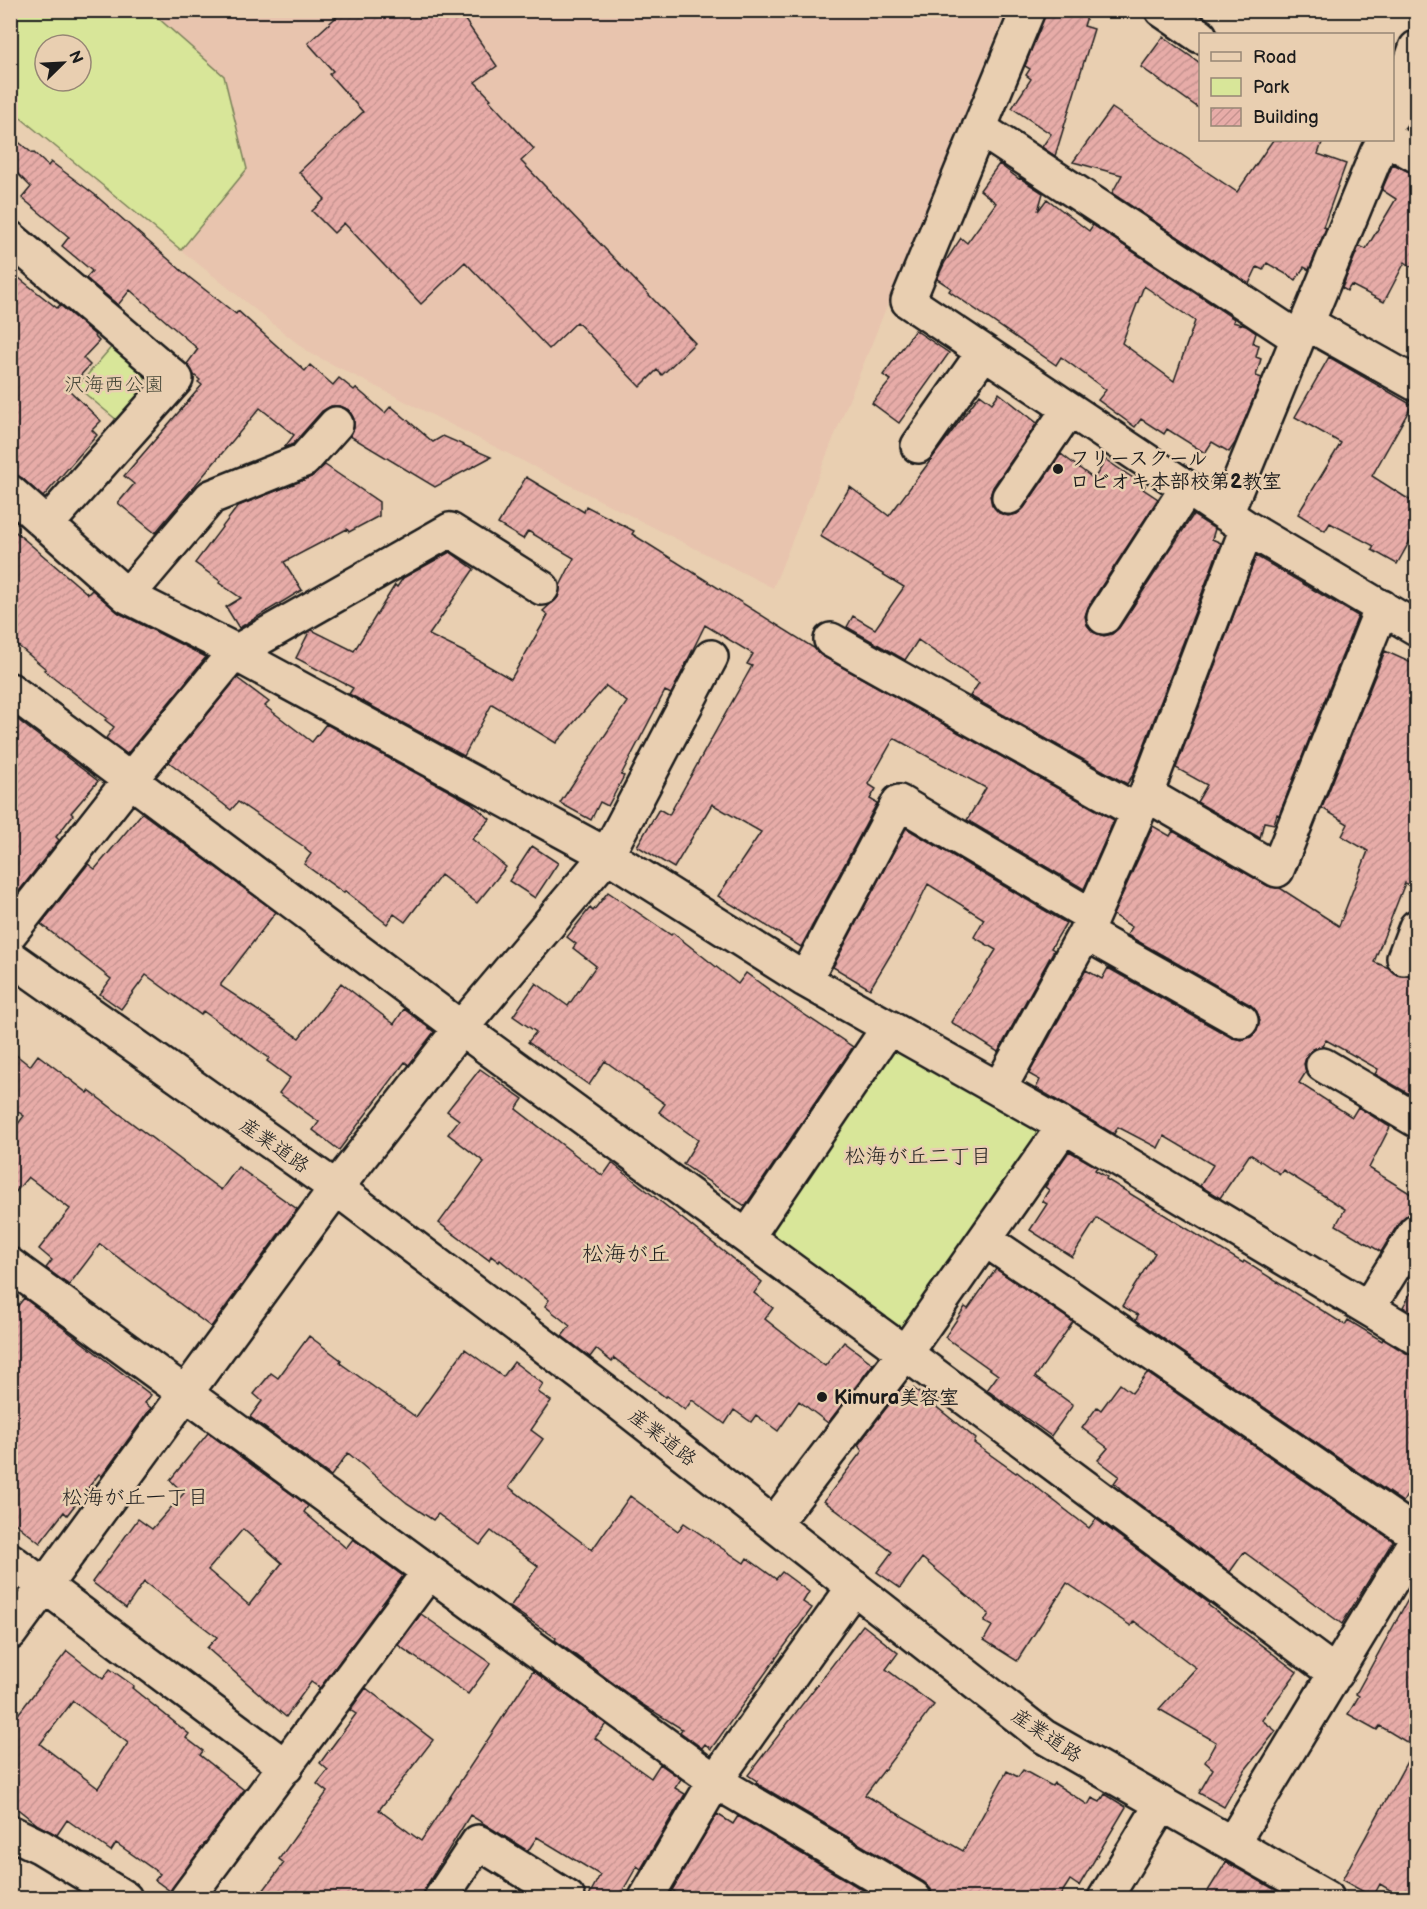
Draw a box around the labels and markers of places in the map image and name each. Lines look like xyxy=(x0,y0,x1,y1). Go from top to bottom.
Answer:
place label: フリースクール ロビオキ本部校第2教室 xyxy=(1070,447,1282,494)
marker: フリースクール ロビオキ本部校第2教室 xyxy=(1051,462,1065,476)
place label: Kimura美容室 xyxy=(834,1386,959,1410)
marker: Kimura美容室 xyxy=(815,1390,829,1404)

